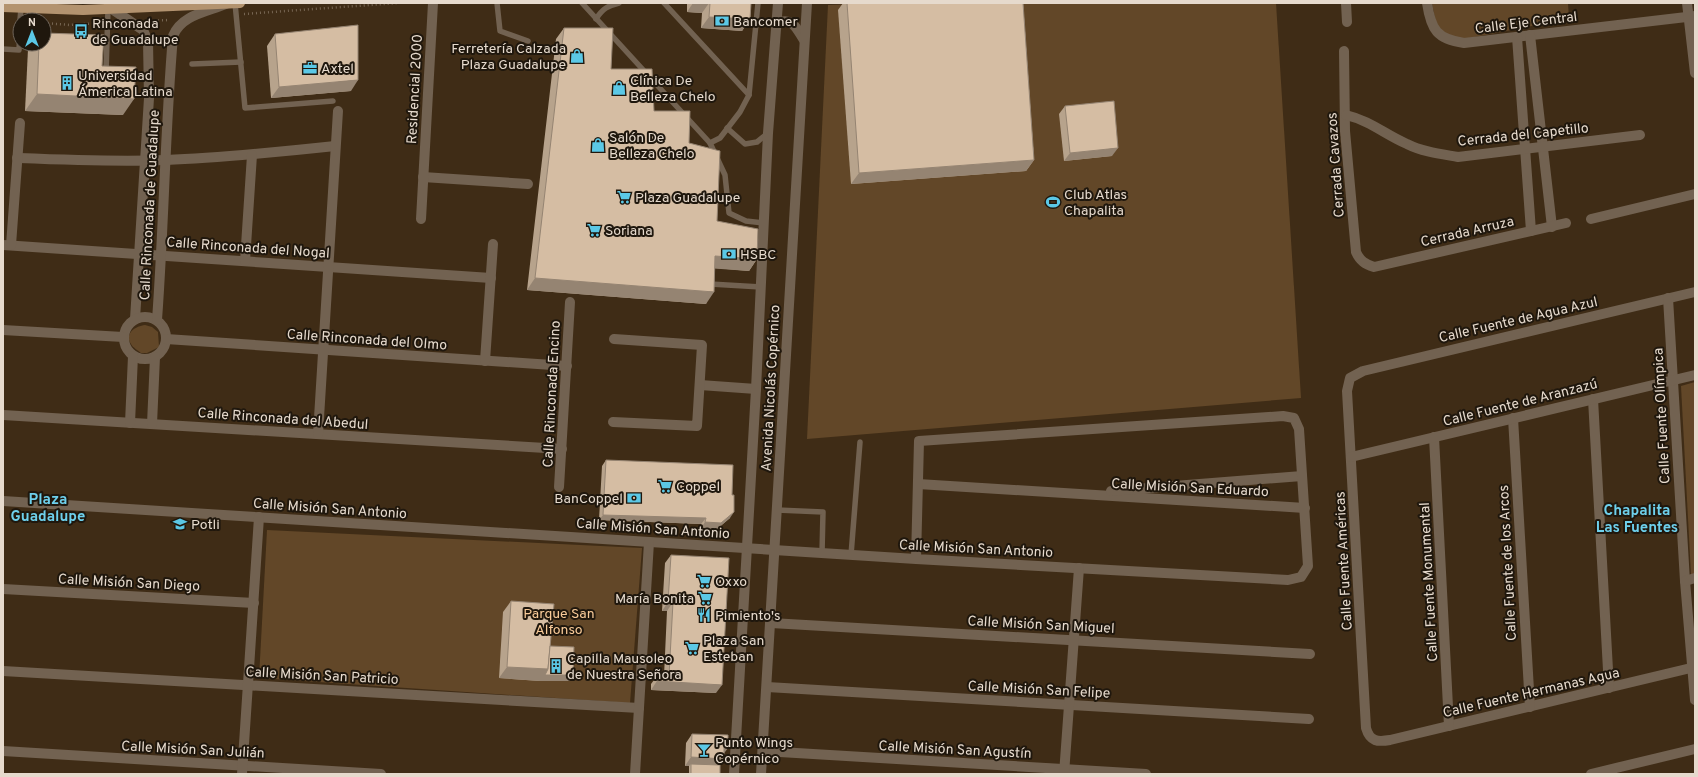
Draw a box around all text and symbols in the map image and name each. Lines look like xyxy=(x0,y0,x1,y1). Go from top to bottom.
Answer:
street label: Calle Eje Central xyxy=(1474,9,1578,38)
north arrow xyxy=(12,12,52,52)
bank icon: Bancomer xyxy=(714,13,730,29)
place label: Bancomer xyxy=(733,14,799,31)
text: N xyxy=(28,16,36,30)
place label: Rinconada de Guadalupe xyxy=(92,16,178,49)
bus stop icon: Rinconada de Guadalupe xyxy=(73,23,89,39)
street label: Residencial 2000 xyxy=(404,34,427,145)
place label: Ferretería Calzada Plaza Guadalupe xyxy=(451,41,566,74)
shop icon: Ferretería Calzada Plaza Guadalupe xyxy=(569,48,585,64)
office icon: Axtel xyxy=(302,60,318,76)
place label: Axtel xyxy=(321,61,354,78)
place label: Universidad Ámerica Latina xyxy=(78,68,173,101)
place label: Clínica De Belleza Chelo xyxy=(630,73,716,106)
building icon: Universidad Ámerica Latina xyxy=(59,75,75,91)
shop icon: Clínica De Belleza Chelo xyxy=(611,80,627,96)
street label: Calle Rinconada de Guadalupe xyxy=(137,109,164,301)
street label: Cerrada Cavazos xyxy=(1324,112,1349,218)
street label: Cerrada del Capetillo xyxy=(1457,120,1590,151)
place label: Salón De Belleza Chelo xyxy=(609,130,695,163)
shop icon: Salón De Belleza Chelo xyxy=(590,137,606,153)
place label: Club Atlas Chapalita xyxy=(1064,187,1127,220)
supermarket icon: Plaza Guadalupe xyxy=(616,189,632,205)
place label: Plaza Guadalupe xyxy=(635,190,740,207)
sports icon: Club Atlas Chapalita xyxy=(1045,194,1061,210)
street label: Cerrada Arruza xyxy=(1419,213,1516,251)
supermarket icon: Soriana xyxy=(586,222,602,238)
place label: Soriana xyxy=(605,223,653,240)
street label: Calle Rinconada del Nogal xyxy=(166,234,330,263)
bank icon: HSBC xyxy=(721,246,737,262)
place label: HSBC xyxy=(740,247,776,264)
street label: Calle Fuente de Agua Azul xyxy=(1437,294,1600,347)
street label: Avenida Nicolás Copérnico xyxy=(759,304,784,472)
street label: Calle Rinconada Encino xyxy=(540,320,565,468)
street label: Calle Rinconada del Olmo xyxy=(286,326,448,355)
street label: Calle Fuente Olímpica xyxy=(1650,347,1675,484)
street label: Calle Fuente de Aranzazú xyxy=(1441,376,1599,431)
street label: Calle Rinconada del Abedul xyxy=(197,405,369,434)
street label: Calle Misión San Eduardo xyxy=(1111,476,1269,501)
supermarket icon: Coppel xyxy=(657,478,673,494)
place label: Coppel xyxy=(676,479,720,496)
street label: Calle Fuente de los Arcos xyxy=(1496,484,1521,641)
bank icon: BanCoppel xyxy=(626,490,642,506)
district label: Plaza Guadalupe xyxy=(11,491,85,527)
place label: BanCoppel xyxy=(554,491,623,508)
street label: Calle Fuente Américas xyxy=(1332,491,1357,631)
street label: Calle Misión San Antonio xyxy=(252,496,408,523)
street label: Calle Fuente Monumental xyxy=(1417,502,1442,662)
district label: Chapalita Las Fuentes xyxy=(1596,502,1678,538)
school or university icon: Potli xyxy=(172,516,188,532)
street label: Calle Misión San Antonio xyxy=(575,516,731,543)
place label: Potli xyxy=(191,517,220,534)
street label: Calle Misión San Antonio xyxy=(898,537,1054,562)
street label: Calle Misión San Diego xyxy=(58,571,201,596)
supermarket icon: Oxxo xyxy=(696,573,712,589)
place label: Oxxo xyxy=(715,574,747,591)
supermarket icon: María Bonita xyxy=(697,590,713,606)
place label: María Bonita xyxy=(615,591,694,608)
park label: Parque San Alfonso xyxy=(523,606,595,639)
restaurant icon: Pimiento's xyxy=(696,607,712,623)
place label: Pimiento's xyxy=(715,608,781,625)
street label: Calle Misión San Miguel xyxy=(967,613,1115,638)
place label: Plaza San Esteban xyxy=(703,633,764,666)
supermarket icon: Plaza San Esteban xyxy=(684,640,700,656)
place label: Capilla Mausoleo de Nuestra Señora xyxy=(567,651,682,684)
building icon: Capilla Mausoleo de Nuestra Señora xyxy=(548,658,564,674)
street label: Calle Misión San Patricio xyxy=(245,664,399,689)
street label: Calle Fuente Hermanas Agua xyxy=(1441,665,1621,722)
street label: Calle Misión San Felipe xyxy=(967,678,1111,703)
place label: Punto Wings Copérnico xyxy=(715,735,793,768)
street label: Calle Misión San Julián xyxy=(121,738,265,763)
street label: Calle Misión San Agustín xyxy=(878,738,1032,763)
bar icon: Punto Wings Copérnico xyxy=(696,742,712,758)

